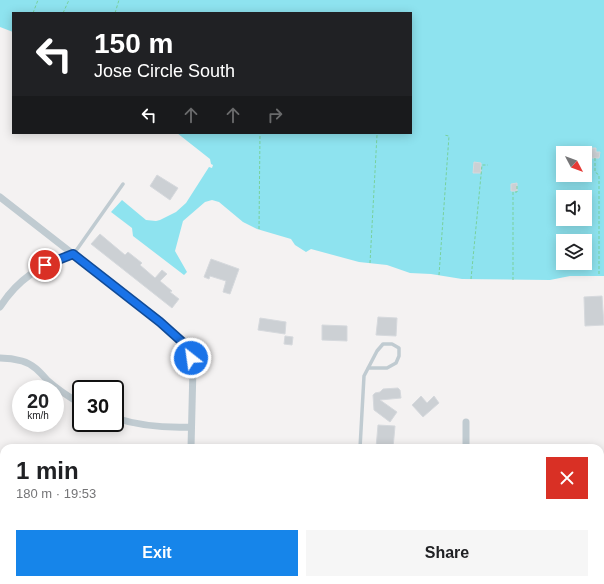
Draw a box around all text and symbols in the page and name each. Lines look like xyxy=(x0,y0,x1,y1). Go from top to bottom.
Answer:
icon: left xyxy=(28,28,80,80)
text: 150 m xyxy=(94,28,173,59)
text: Jose Circle South xyxy=(94,61,235,81)
icon: left xyxy=(138,104,160,126)
icon: ahead xyxy=(180,104,202,126)
icon: ahead xyxy=(222,104,244,126)
icon: right xyxy=(264,104,286,126)
north arrow xyxy=(556,146,592,182)
map controls xyxy=(556,146,592,270)
button: sound xyxy=(556,190,592,226)
button: layers xyxy=(556,234,592,270)
pin xyxy=(28,248,62,282)
icon: arrive xyxy=(34,254,56,276)
position arrow xyxy=(170,337,212,379)
speed limit sign: 30 xyxy=(72,380,124,432)
text: 20 xyxy=(27,390,49,412)
text: km/h xyxy=(27,410,49,421)
text: 1 min xyxy=(16,457,79,484)
button: close xyxy=(546,457,588,499)
text: 180 m · 19:53 xyxy=(16,486,96,501)
button: Exit xyxy=(16,530,298,576)
button: Share xyxy=(306,530,588,576)

